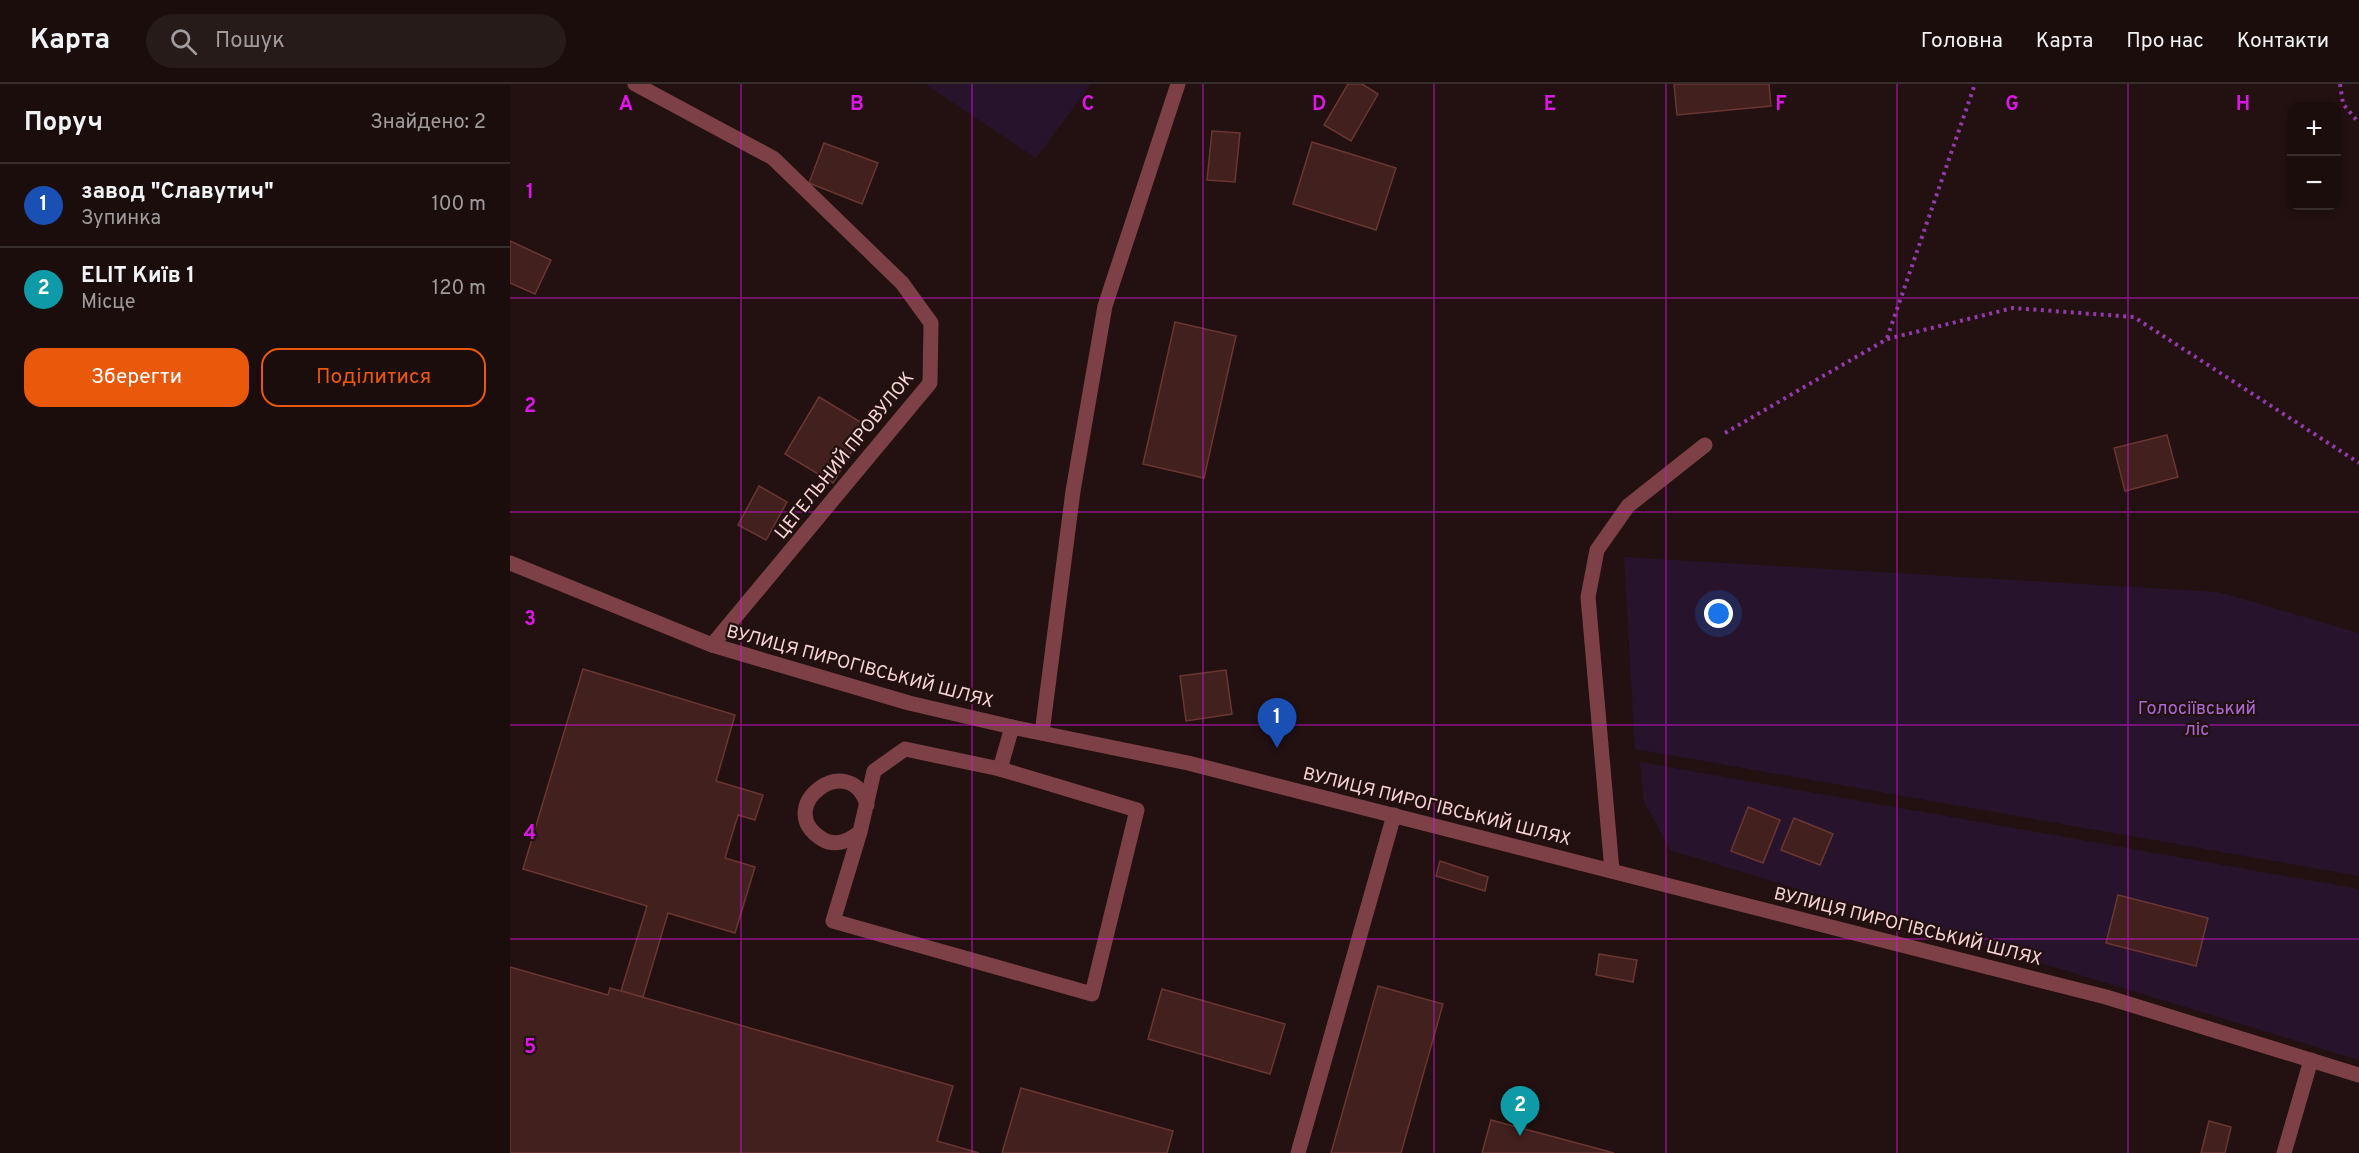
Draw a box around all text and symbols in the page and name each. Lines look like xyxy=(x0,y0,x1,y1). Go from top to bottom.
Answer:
search box xyxy=(146,14,566,68)
text: Карта xyxy=(30,23,110,59)
icon: search xyxy=(167,25,200,58)
text: Пошук xyxy=(215,28,285,55)
text: Головна xyxy=(1921,28,2003,55)
text: Карта xyxy=(2036,28,2093,55)
text: Про нас xyxy=(2126,28,2204,55)
text: Контакти xyxy=(2237,28,2329,55)
text: A xyxy=(619,92,633,118)
text: B xyxy=(850,92,864,118)
text: C xyxy=(1082,92,1094,118)
text: D xyxy=(1312,92,1326,118)
text: E xyxy=(1544,92,1556,118)
text: F xyxy=(1775,92,1787,118)
text: G xyxy=(2005,92,2019,118)
text: H xyxy=(2236,92,2250,118)
map controls xyxy=(2287,102,2341,210)
button: + xyxy=(2287,102,2341,156)
text: Поруч xyxy=(24,107,103,140)
text: Знайдено: 2 xyxy=(370,110,486,136)
button: − xyxy=(2287,156,2341,210)
text: завод "Славутич" xyxy=(81,179,274,206)
text: 1 xyxy=(526,180,534,206)
text: 1 xyxy=(40,192,48,218)
text: 100 m xyxy=(431,192,486,218)
text: Зупинка xyxy=(81,206,161,232)
text: ELIT Київ 1 xyxy=(81,263,195,290)
text: 2 xyxy=(37,276,50,302)
text: 120 m xyxy=(432,276,486,302)
text: Місце xyxy=(81,290,135,316)
button: Зберегти xyxy=(24,348,249,407)
button: Поділитися xyxy=(261,348,486,407)
street label: ЦЕГЕЛЬНИЙ ПРОВУЛОК xyxy=(769,366,920,544)
text: 2 xyxy=(524,394,536,420)
your location xyxy=(1704,599,1733,628)
text: 3 xyxy=(524,607,536,633)
street label: ВУЛИЦЯ ПИРОГІВСЬКИЙ ШЛЯХ xyxy=(724,619,996,714)
pin: 1 xyxy=(1258,698,1296,748)
park label: Голосіївський ліс xyxy=(2138,698,2256,742)
street label: ВУЛИЦЯ ПИРОГІВСЬКИЙ ШЛЯХ xyxy=(1300,761,1574,852)
text: 4 xyxy=(524,821,536,847)
street label: ВУЛИЦЯ ПИРОГІВСЬКИЙ ШЛЯХ xyxy=(1771,881,2045,972)
text: 5 xyxy=(524,1035,536,1061)
pin: 2 xyxy=(1500,1086,1540,1136)

